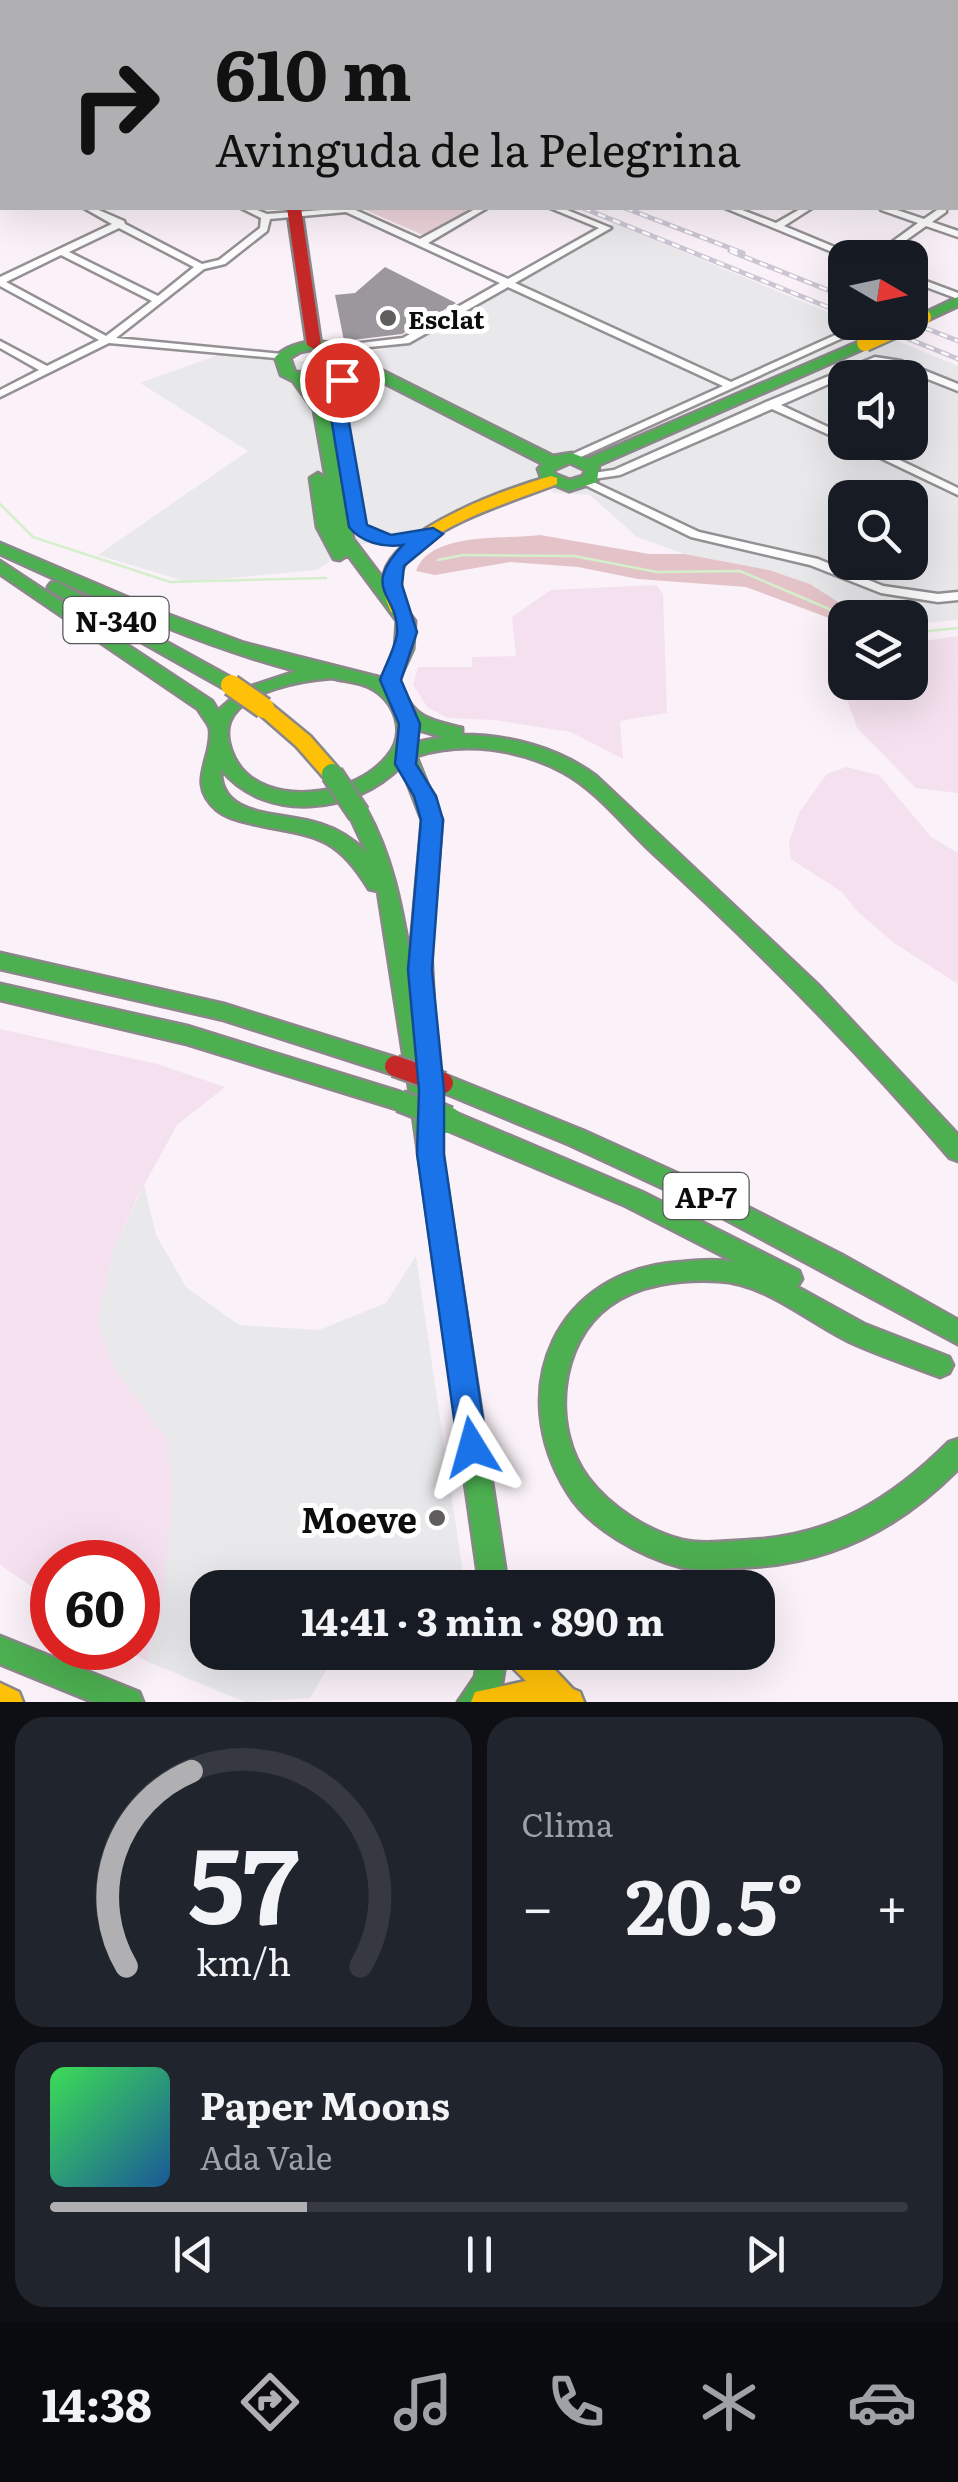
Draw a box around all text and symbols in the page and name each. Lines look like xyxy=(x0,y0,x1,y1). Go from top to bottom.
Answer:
text: 610 m xyxy=(215,19,412,123)
icon: right xyxy=(50,40,180,170)
text: Avinguda de la Pelegrina xyxy=(215,114,741,181)
north arrow xyxy=(828,240,928,340)
map controls xyxy=(828,240,928,700)
place label: Esclat xyxy=(408,300,484,337)
marker: Esclat xyxy=(377,307,399,329)
pin xyxy=(300,338,385,423)
icon: arrive xyxy=(315,353,370,408)
button: sound xyxy=(828,360,928,460)
button: search xyxy=(828,480,928,580)
road number: N-340 xyxy=(64,597,168,643)
button: layers xyxy=(828,600,928,700)
road number: AP-7 xyxy=(664,1173,748,1219)
position arrow xyxy=(420,1395,524,1499)
place label: Moeve xyxy=(301,1492,417,1544)
marker: Moeve xyxy=(426,1507,448,1529)
speed limit sign: 60 xyxy=(30,1540,160,1670)
text: 14:41 · 3 min · 890 m xyxy=(301,1591,664,1648)
text: Clima xyxy=(522,1799,613,1847)
text: 57 xyxy=(188,1802,299,1956)
text: 20.5° xyxy=(626,1847,804,1958)
text: − xyxy=(522,1863,554,1945)
text: + xyxy=(876,1863,908,1945)
text: km/h xyxy=(196,1934,291,1987)
text: Paper Moons xyxy=(200,2075,450,2132)
text: Ada Vale xyxy=(200,2132,332,2180)
icon: previous xyxy=(166,2227,221,2282)
icon: pause xyxy=(452,2227,507,2282)
icon: next xyxy=(738,2227,793,2282)
icon: directions xyxy=(235,2367,305,2437)
icon: music xyxy=(388,2367,458,2437)
icon: phone xyxy=(541,2367,611,2437)
icon: climate xyxy=(694,2367,764,2437)
icon: car xyxy=(847,2367,917,2437)
text: 14:38 xyxy=(41,2369,152,2436)

